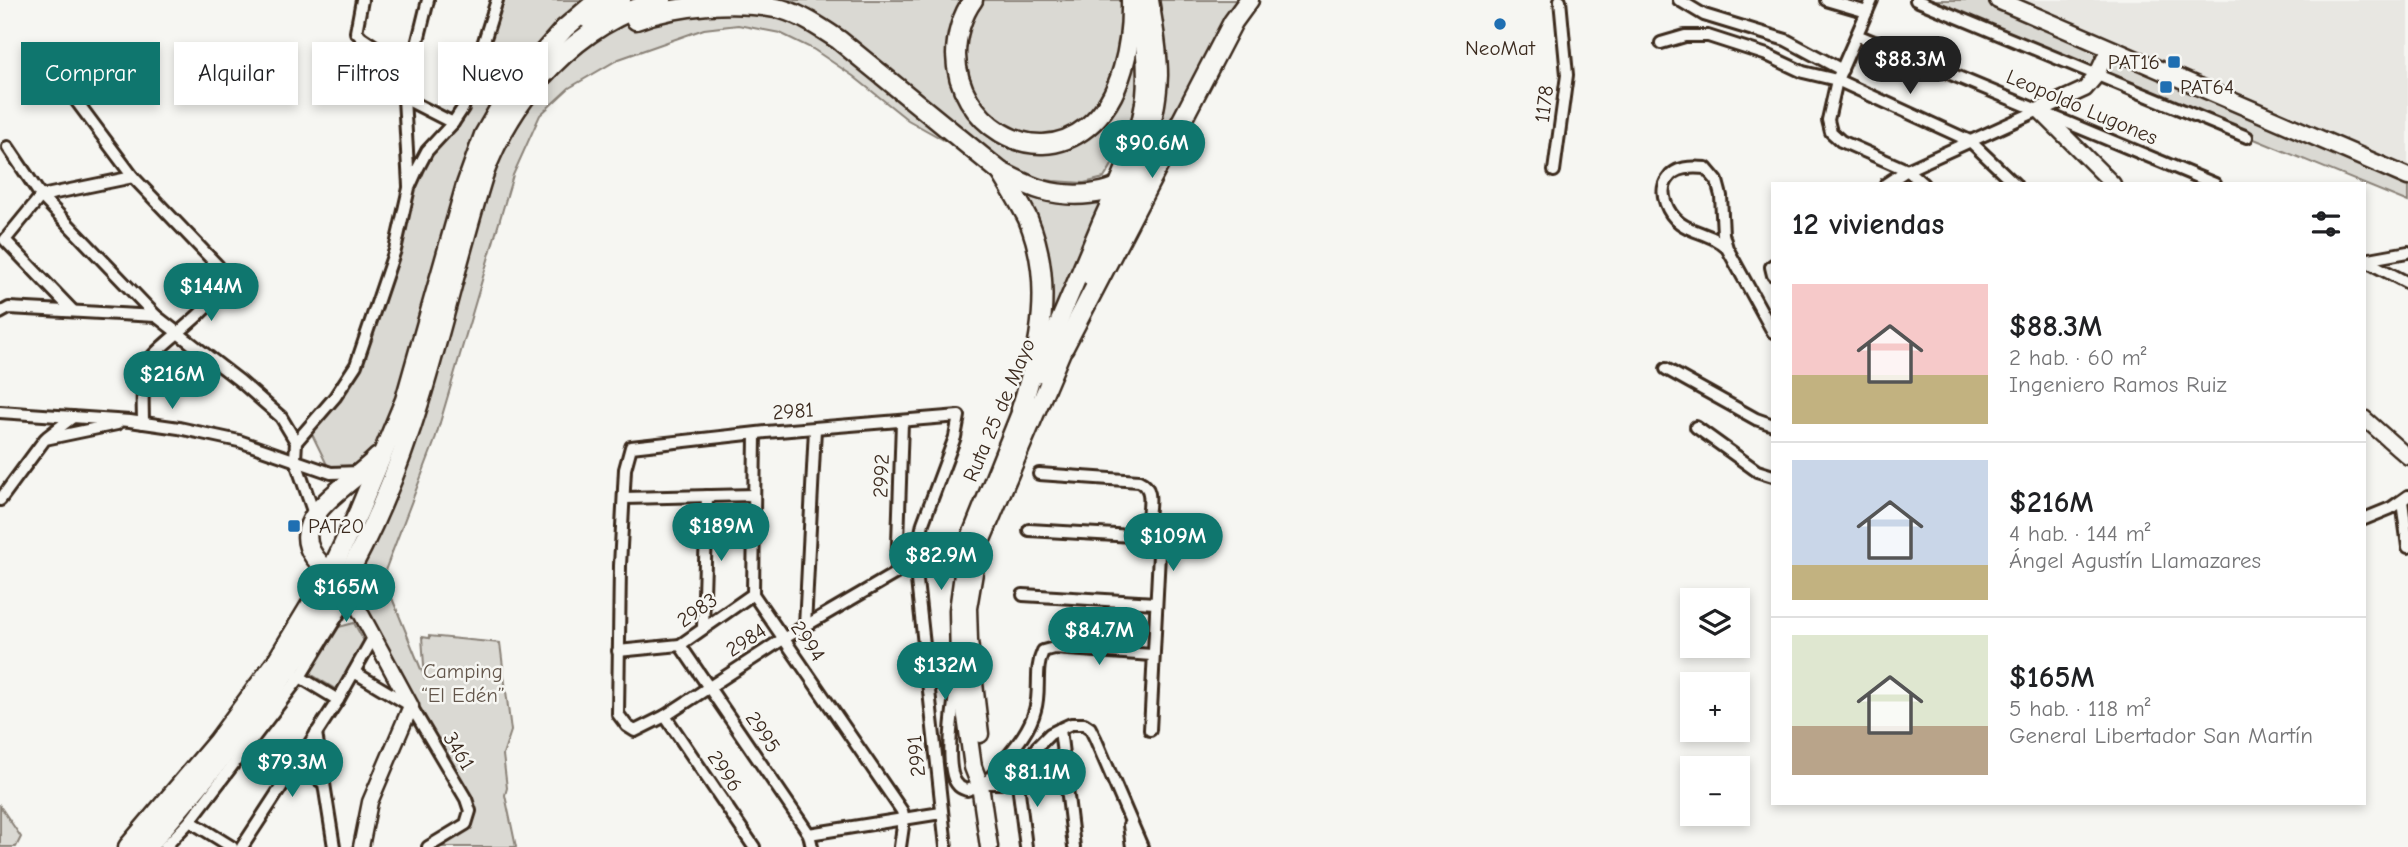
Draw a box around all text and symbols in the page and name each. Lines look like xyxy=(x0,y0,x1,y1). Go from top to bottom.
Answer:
marker: NeoMat xyxy=(1492,16,1508,32)
place label: NeoMat xyxy=(1465,36,1536,60)
pin: $88.3M xyxy=(1853,36,1967,96)
chip: Comprar xyxy=(21,42,160,105)
chip: Alquilar xyxy=(174,42,298,105)
chip: Filtros xyxy=(312,42,424,105)
chip: Nuevo xyxy=(438,42,548,105)
text: $88.3M xyxy=(1874,45,1946,72)
place label: PAT16 xyxy=(2108,50,2160,74)
marker: PAT16 xyxy=(2166,54,2182,70)
street label: Leopoldo Lugones xyxy=(2003,64,2161,150)
place label: PAT64 xyxy=(2180,75,2234,99)
marker: PAT64 xyxy=(2158,79,2174,95)
street label: 1178 xyxy=(1530,84,1558,124)
pin: $90.6M xyxy=(1095,120,1209,180)
text: $90.6M xyxy=(1115,129,1189,156)
icon: filters xyxy=(2307,205,2345,243)
text: 12 viviendas xyxy=(1792,207,1944,242)
pin: $144M xyxy=(162,264,260,323)
text: $144M xyxy=(180,272,242,299)
text: $88.3M xyxy=(2009,309,2102,344)
icon: home xyxy=(1848,312,1932,396)
street label: Ruta 25 de Mayo xyxy=(958,335,1040,485)
text: 2 hab. · 60 m² xyxy=(2009,344,2146,371)
pin: $216M xyxy=(123,352,221,411)
text: $216M xyxy=(140,360,204,387)
text: Ingeniero Ramos Ruiz xyxy=(2009,371,2227,398)
street label: 2981 xyxy=(772,398,814,424)
street label: 2992 xyxy=(868,453,894,499)
text: $216M xyxy=(2009,485,2094,520)
icon: home xyxy=(1848,488,1932,572)
pin: $189M xyxy=(672,504,770,563)
text: $189M xyxy=(688,512,754,539)
place label: PAT20 xyxy=(308,514,364,538)
pin: $109M xyxy=(1124,514,1222,573)
marker: PAT20 xyxy=(286,518,302,534)
text: 4 hab. · 144 m² xyxy=(2009,520,2150,547)
text: $109M xyxy=(1140,522,1206,549)
pin: $82.9M xyxy=(884,532,998,592)
text: $82.9M xyxy=(905,541,977,568)
text: Ángel Agustín Llamazares xyxy=(2009,547,2261,574)
pin: $165M xyxy=(297,564,395,624)
text: $165M xyxy=(313,573,379,600)
street label: 2983 xyxy=(672,588,722,632)
map controls xyxy=(1680,588,1750,826)
button: layers xyxy=(1680,588,1750,658)
pin: $84.7M xyxy=(1042,608,1156,667)
street label: 2994 xyxy=(786,616,830,666)
text: $84.7M xyxy=(1064,616,1134,643)
street label: 2984 xyxy=(721,618,771,662)
pin: $132M xyxy=(896,642,994,702)
text: $132M xyxy=(913,651,977,678)
park label: Camping “El Edén” xyxy=(421,659,505,707)
text: $165M xyxy=(2009,660,2095,695)
icon: home xyxy=(1848,663,1932,747)
button: + xyxy=(1680,672,1750,742)
text: 5 hab. · 118 m² xyxy=(2009,695,2151,722)
street label: 2995 xyxy=(741,707,785,757)
text: General Libertador San Martín xyxy=(2009,722,2313,749)
street label: 3461 xyxy=(438,727,480,775)
street label: 2991 xyxy=(902,734,930,778)
pin: $79.3M xyxy=(235,740,349,799)
street label: 2996 xyxy=(703,746,747,796)
text: $79.3M xyxy=(257,748,327,775)
pin: $81.1M xyxy=(980,750,1094,809)
button: − xyxy=(1680,756,1750,826)
text: $81.1M xyxy=(1004,758,1070,785)

